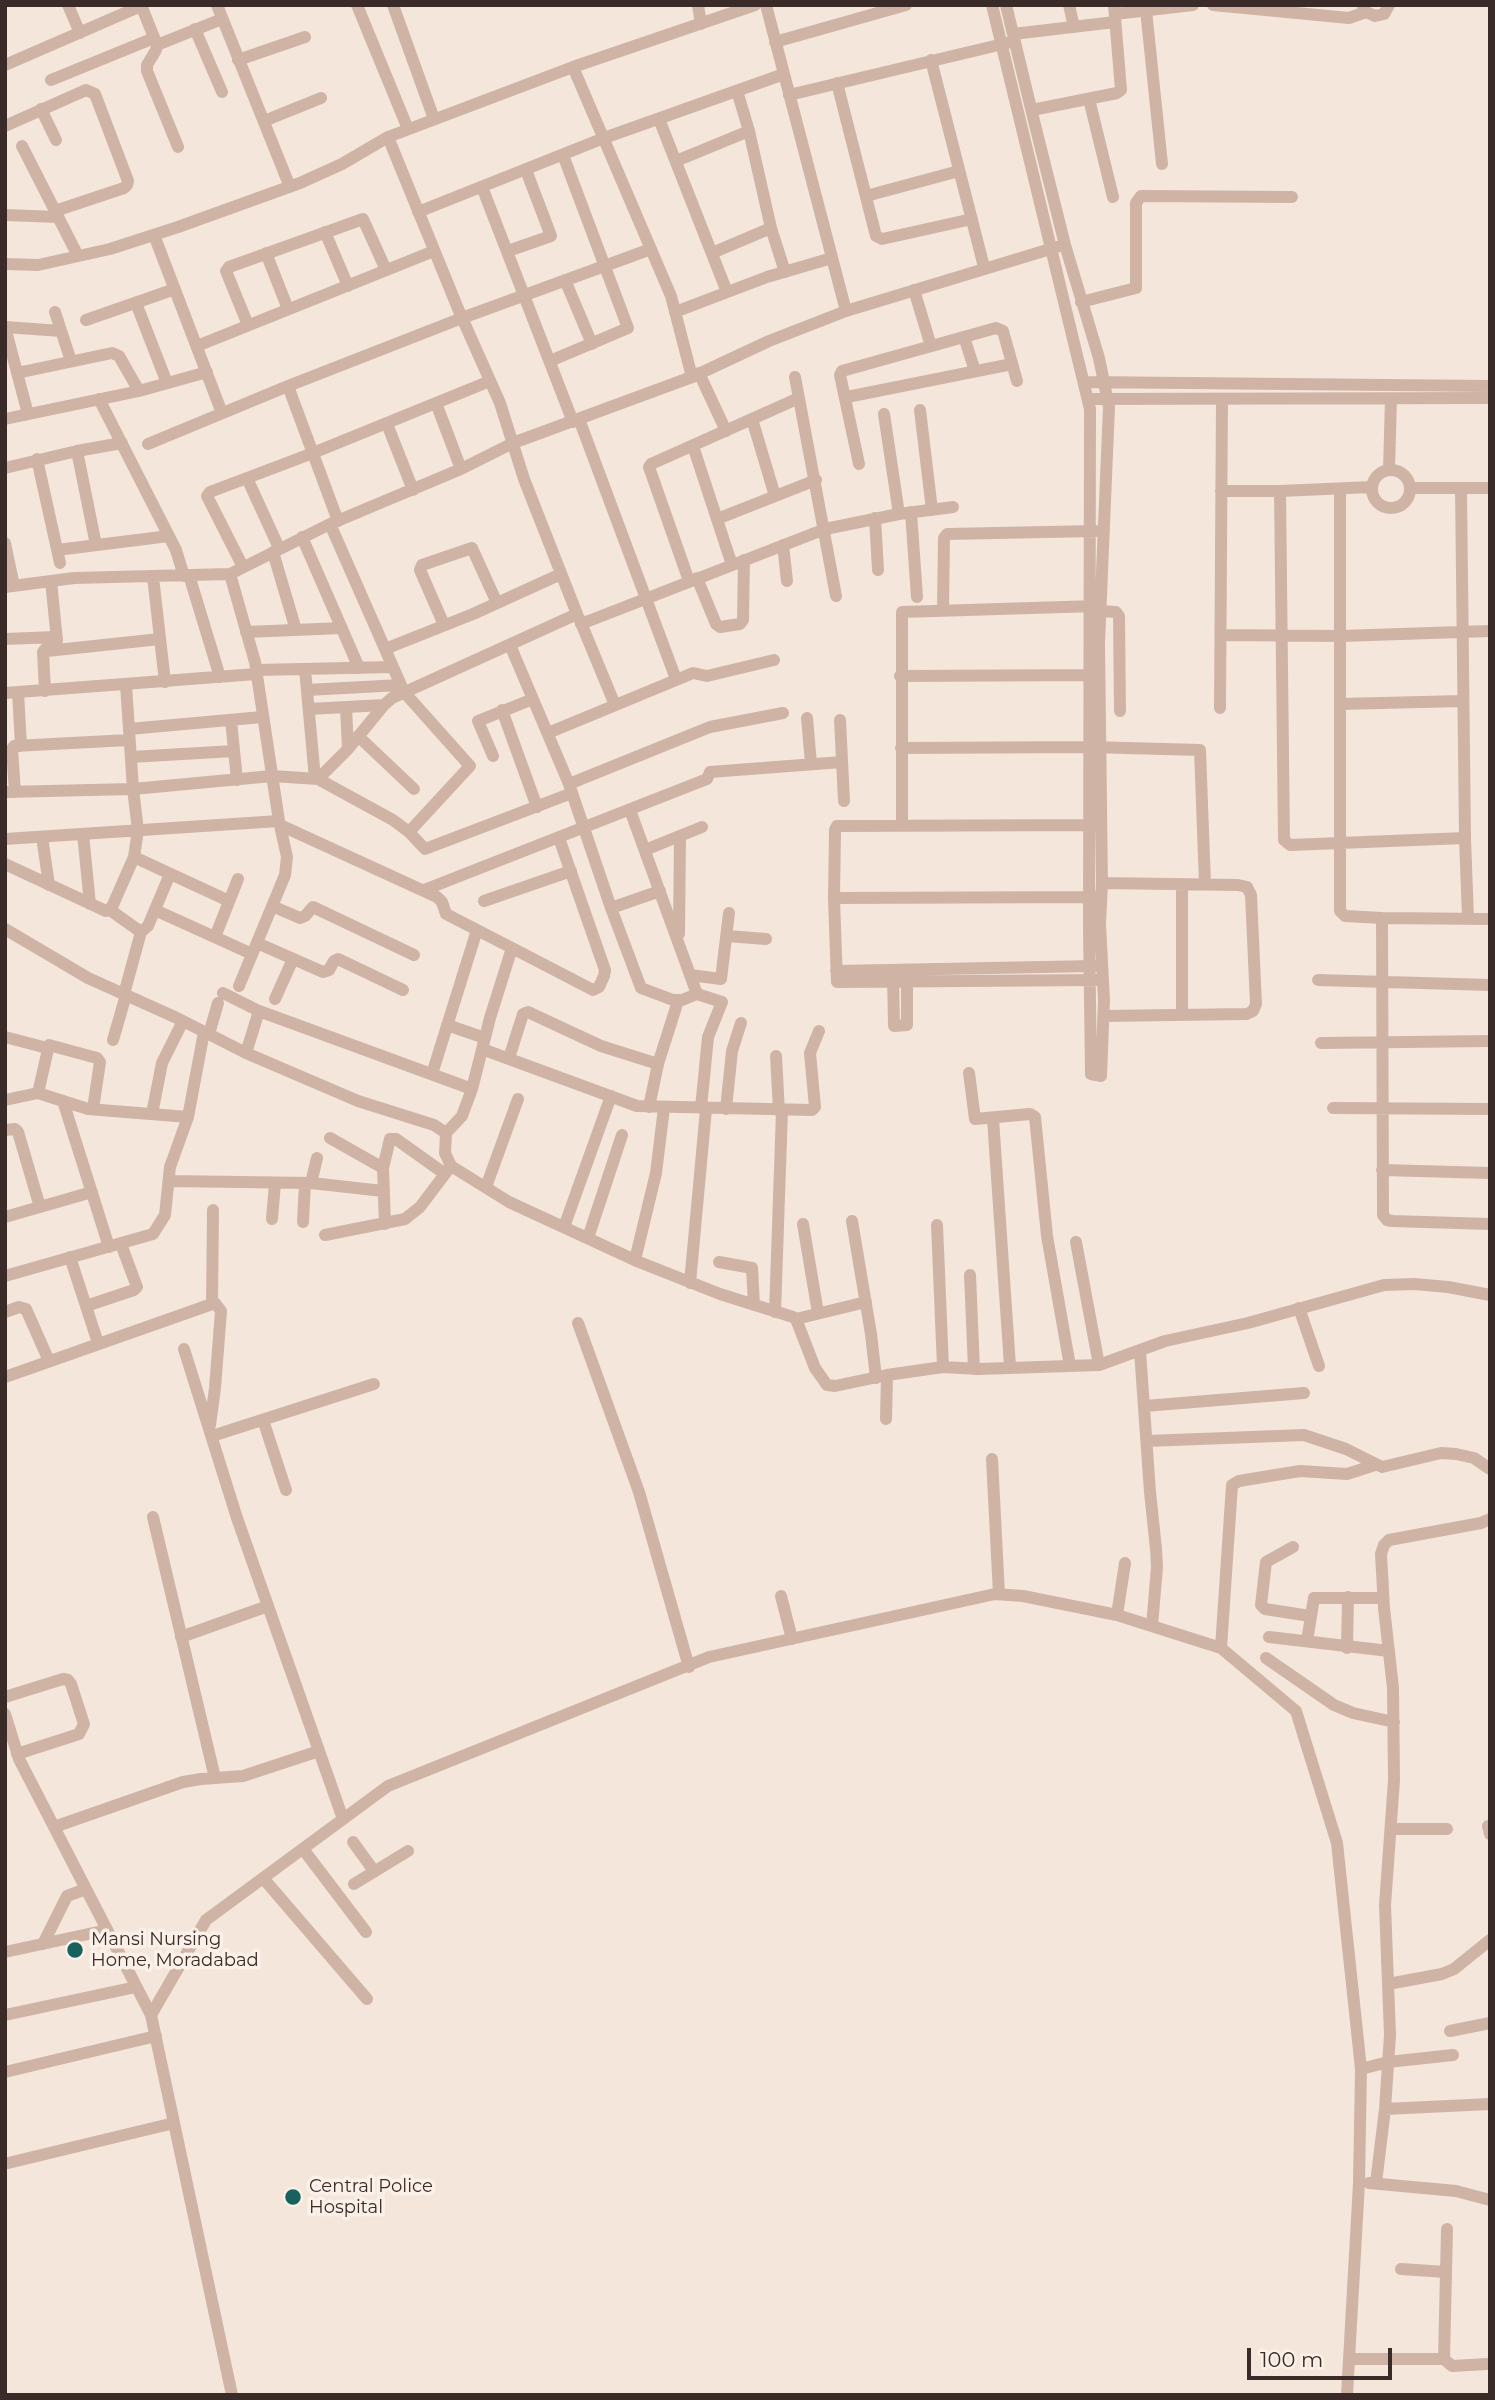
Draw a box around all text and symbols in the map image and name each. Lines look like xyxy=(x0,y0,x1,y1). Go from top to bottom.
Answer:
place label: Mansi Nursing Home, Moradabad xyxy=(91,1929,259,1972)
marker: Mansi Nursing Home, Moradabad xyxy=(65,1940,85,1960)
place label: Central Police Hospital xyxy=(309,2176,433,2218)
marker: Central Police Hospital xyxy=(283,2187,303,2207)
scale bar xyxy=(1250,2334,1395,2378)
text: 100 m xyxy=(1260,2347,1323,2372)

